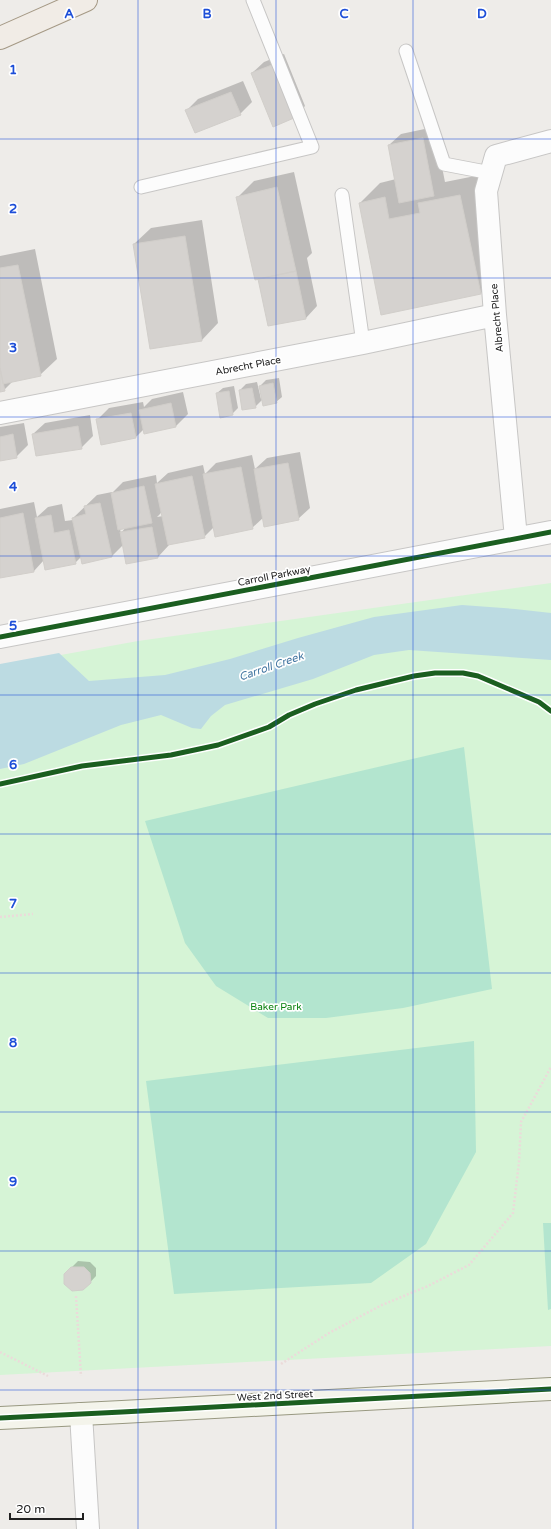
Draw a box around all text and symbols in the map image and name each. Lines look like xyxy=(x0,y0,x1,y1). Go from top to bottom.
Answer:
text: A xyxy=(64,6,74,22)
text: B xyxy=(202,6,212,22)
text: C xyxy=(339,6,349,22)
text: D xyxy=(477,6,487,22)
text: 1 xyxy=(9,62,17,78)
text: 2 xyxy=(9,201,17,217)
street label: Albrecht Place xyxy=(488,283,506,353)
text: 3 xyxy=(9,340,17,356)
street label: Abrecht Place xyxy=(214,354,282,378)
text: 4 xyxy=(9,479,18,495)
street label: Carroll Parkway xyxy=(237,563,312,589)
text: 5 xyxy=(9,618,17,634)
water label: Carroll Creek xyxy=(237,649,306,684)
text: 6 xyxy=(9,757,17,773)
text: 7 xyxy=(9,896,17,912)
park label: Baker Park xyxy=(250,1001,302,1013)
text: 8 xyxy=(9,1035,17,1051)
text: 9 xyxy=(9,1174,17,1190)
street label: West 2nd Street xyxy=(237,1388,314,1404)
scale bar xyxy=(10,1495,83,1521)
text: 20 m xyxy=(16,1502,45,1516)

